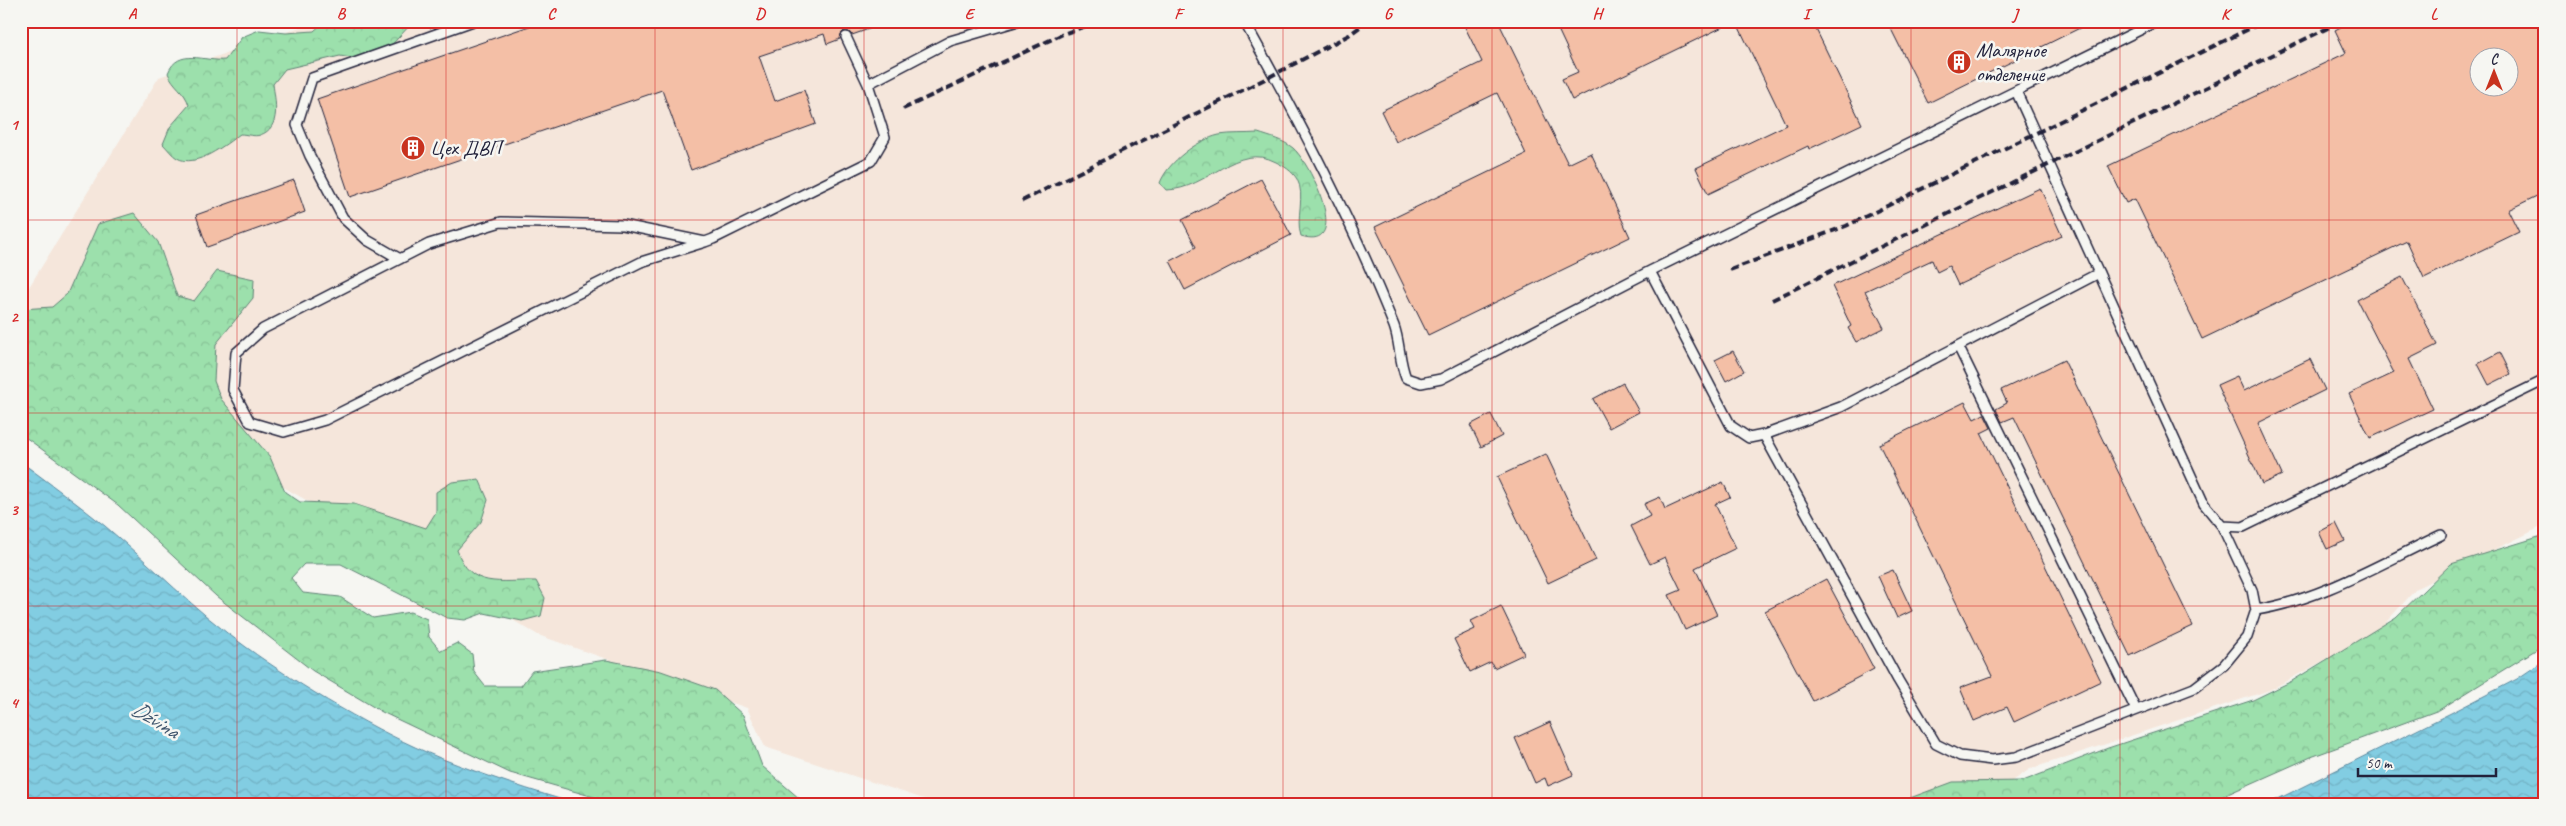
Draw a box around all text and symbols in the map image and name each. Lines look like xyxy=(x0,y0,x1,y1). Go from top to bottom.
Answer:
text: A xyxy=(128,4,138,24)
text: B xyxy=(337,4,347,24)
text: C xyxy=(547,4,557,24)
text: D xyxy=(755,4,766,24)
text: E xyxy=(965,4,976,24)
text: F xyxy=(1174,4,1185,24)
text: G xyxy=(1384,4,1394,24)
text: H xyxy=(1592,4,1604,24)
text: I xyxy=(1803,4,1813,24)
text: J xyxy=(2011,4,2020,24)
text: K xyxy=(2221,4,2233,24)
text: L xyxy=(2431,4,2439,24)
place label: Малярное отделение xyxy=(1976,37,2048,87)
north arrow xyxy=(2468,48,2518,98)
building icon: Малярное отделение xyxy=(1946,49,1972,75)
text: С xyxy=(2491,51,2500,68)
text: 1 xyxy=(10,115,19,135)
building icon: Цех ДВП xyxy=(400,135,426,161)
place label: Цех ДВП xyxy=(430,135,505,161)
text: 2 xyxy=(10,307,19,327)
text: 3 xyxy=(10,500,19,520)
text: 4 xyxy=(10,693,19,713)
water label: Dźvina xyxy=(127,695,186,746)
scale bar xyxy=(2358,746,2496,778)
text: 50 m xyxy=(2366,754,2393,773)

